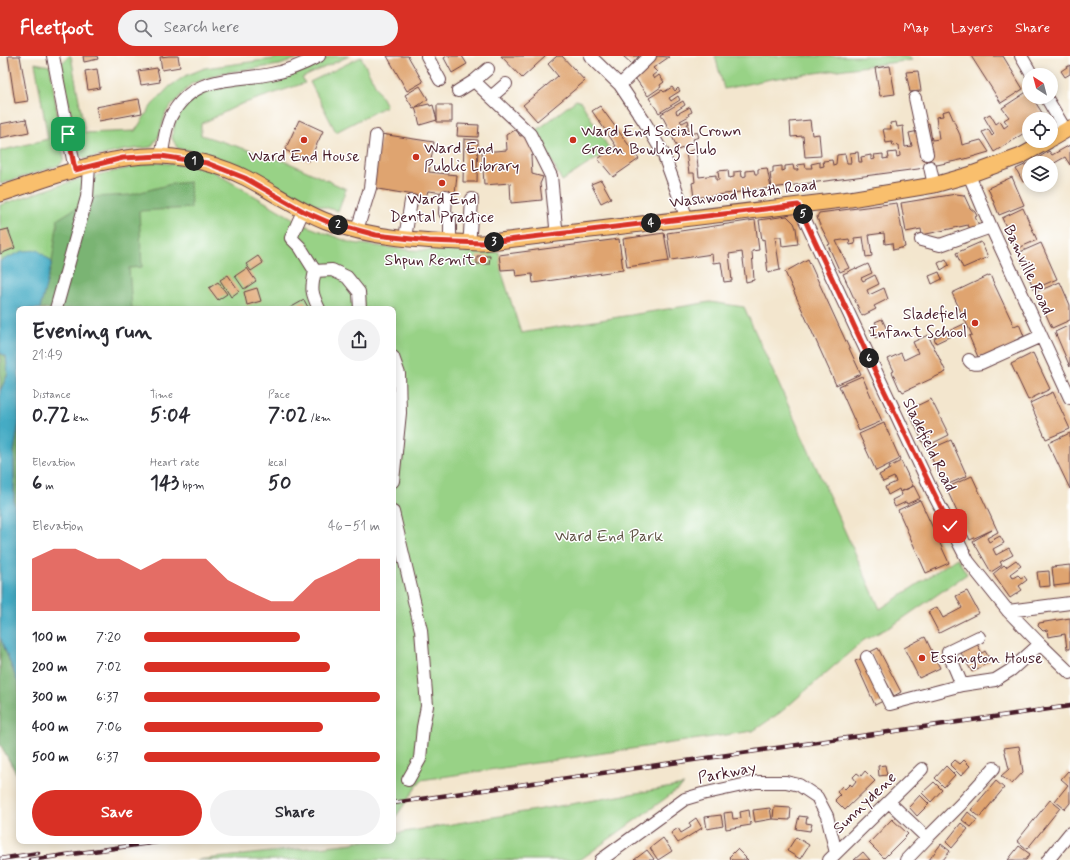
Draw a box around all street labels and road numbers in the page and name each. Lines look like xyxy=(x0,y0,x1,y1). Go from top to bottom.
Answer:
street label: Washwood Heath Road xyxy=(668,175,818,213)
street label: Bamville Road xyxy=(998,222,1058,318)
street label: Sladefield Road xyxy=(897,395,961,495)
street label: Parkway xyxy=(696,757,758,789)
street label: Sunnydene xyxy=(829,767,901,839)

